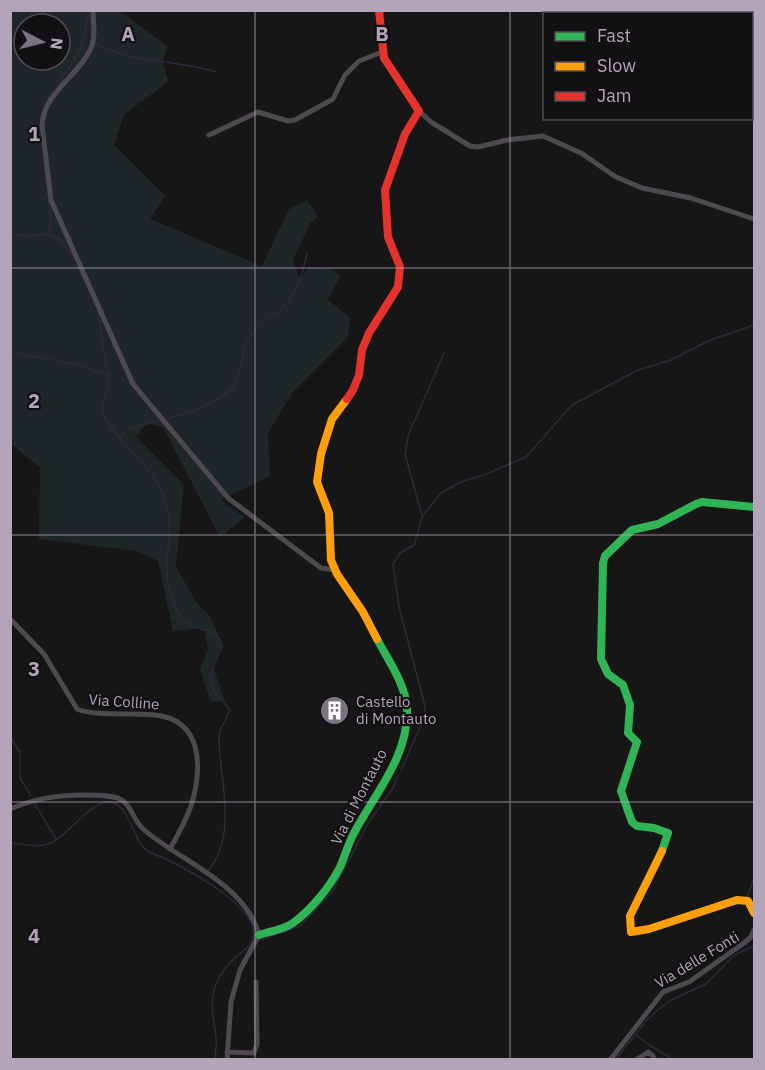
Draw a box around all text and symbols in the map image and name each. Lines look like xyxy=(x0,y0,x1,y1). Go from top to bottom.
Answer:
north arrow xyxy=(12,12,72,72)
legend xyxy=(543,12,753,120)
text: A xyxy=(121,20,135,47)
text: B xyxy=(375,20,389,47)
text: Fast xyxy=(597,24,631,47)
text: N xyxy=(46,37,68,51)
text: Slow xyxy=(597,54,636,77)
text: Jam xyxy=(597,84,632,107)
text: 1 xyxy=(28,120,40,147)
text: 2 xyxy=(28,387,40,414)
text: 3 xyxy=(28,655,40,682)
street label: Via Colline xyxy=(88,690,160,713)
place label: Castello di Montauto xyxy=(356,692,437,728)
building icon: Castello di Montauto xyxy=(319,695,351,727)
street label: Via di Montauto xyxy=(326,746,391,848)
text: 4 xyxy=(28,922,40,949)
street label: Via delle Fonti xyxy=(651,927,742,992)

